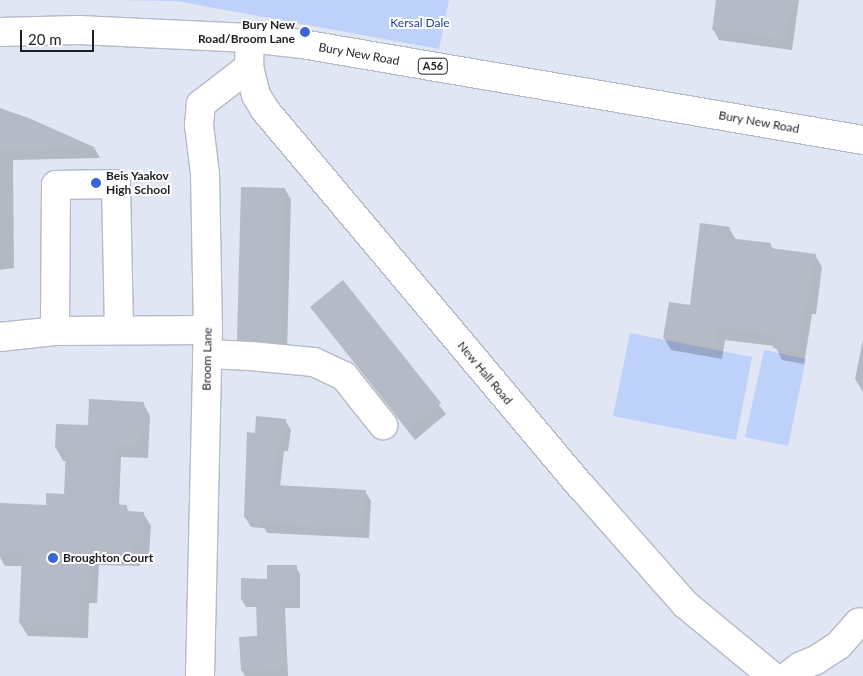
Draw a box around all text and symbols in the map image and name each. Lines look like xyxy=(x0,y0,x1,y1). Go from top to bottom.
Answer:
park label: Kersal Dale xyxy=(390,16,450,30)
place label: Bury New Road/Broom Lane xyxy=(198,18,295,46)
scale bar xyxy=(22,20,96,52)
marker: Bury New Road/Broom Lane xyxy=(299,26,311,38)
text: 20 m xyxy=(28,30,62,48)
street label: Bury New Road xyxy=(317,40,401,68)
road number: A56 xyxy=(417,58,449,74)
street label: Bury New Road xyxy=(717,108,801,136)
place label: Beis Yaakov High School xyxy=(106,169,170,197)
marker: Beis Yaakov High School xyxy=(90,177,102,189)
street label: Broom Lane xyxy=(199,327,215,391)
street label: New Hall Road xyxy=(454,338,516,408)
place label: Broughton Court xyxy=(63,551,153,565)
marker: Broughton Court xyxy=(47,552,59,564)

